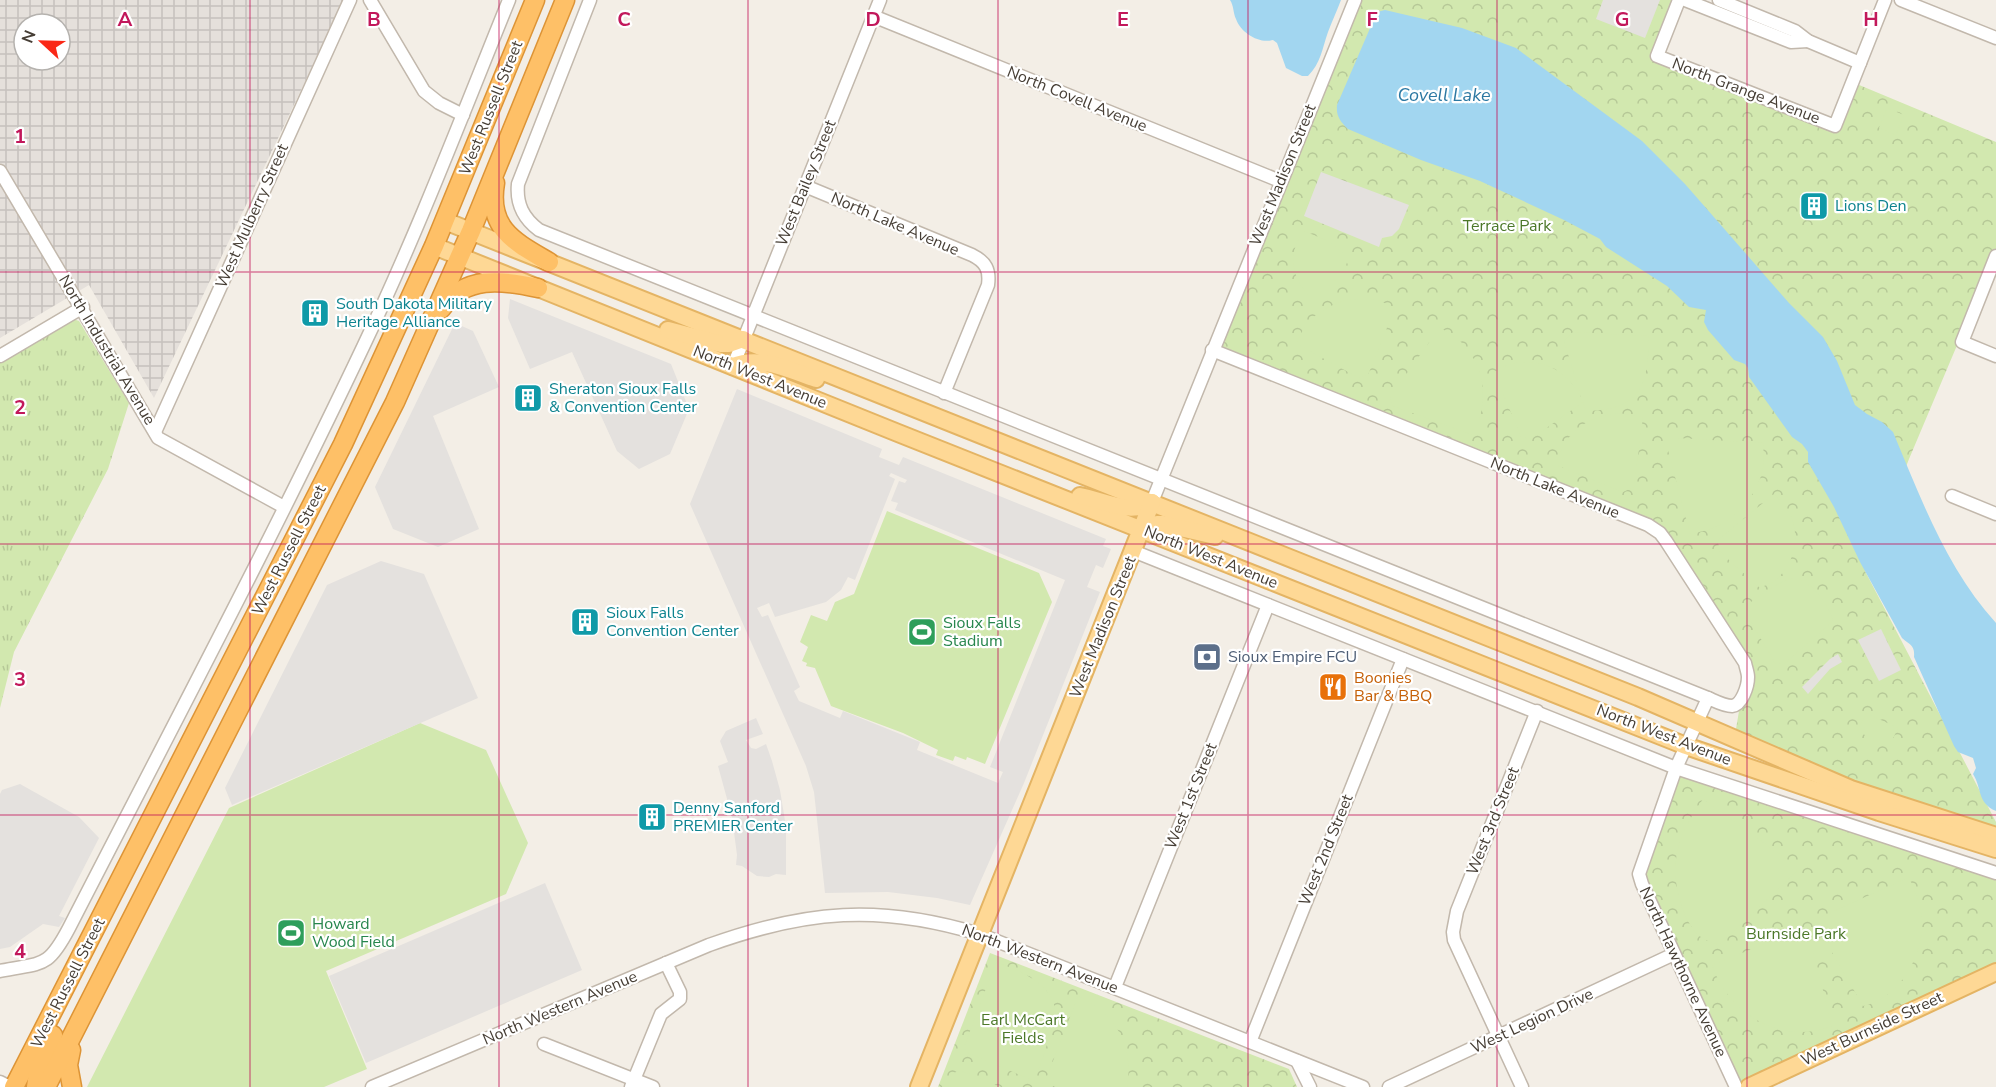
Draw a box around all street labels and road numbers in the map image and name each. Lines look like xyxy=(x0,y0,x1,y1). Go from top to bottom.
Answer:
street label: West Russell Street xyxy=(454,37,528,179)
street label: North Grange Avenue xyxy=(1669,53,1823,129)
street label: North Covell Avenue xyxy=(1004,61,1150,137)
street label: West Madison Street xyxy=(1244,100,1322,249)
street label: West Bailey Street xyxy=(771,116,842,250)
street label: West Mulberry Street xyxy=(210,140,294,292)
street label: North Lake Avenue xyxy=(827,187,963,261)
street label: North Industrial Avenue xyxy=(53,271,161,429)
street label: North West Avenue xyxy=(690,340,830,414)
street label: North Lake Avenue xyxy=(1487,452,1623,524)
street label: West Russell Street xyxy=(247,481,332,619)
street label: North West Avenue xyxy=(1141,520,1281,594)
street label: West Madison Street xyxy=(1064,552,1142,701)
street label: North West Avenue xyxy=(1593,699,1735,771)
street label: West 1st Street xyxy=(1160,739,1223,853)
street label: West 3rd Street xyxy=(1461,763,1525,878)
street label: West 2nd Street xyxy=(1294,791,1359,909)
street label: North Hawthorne Avenue xyxy=(1634,883,1732,1061)
street label: West Russell Street xyxy=(26,914,111,1052)
street label: North Western Avenue xyxy=(959,919,1121,999)
street label: North Western Avenue xyxy=(479,965,641,1051)
street label: West Legion Drive xyxy=(1467,983,1597,1059)
street label: West Burnside Street xyxy=(1798,986,1947,1072)

